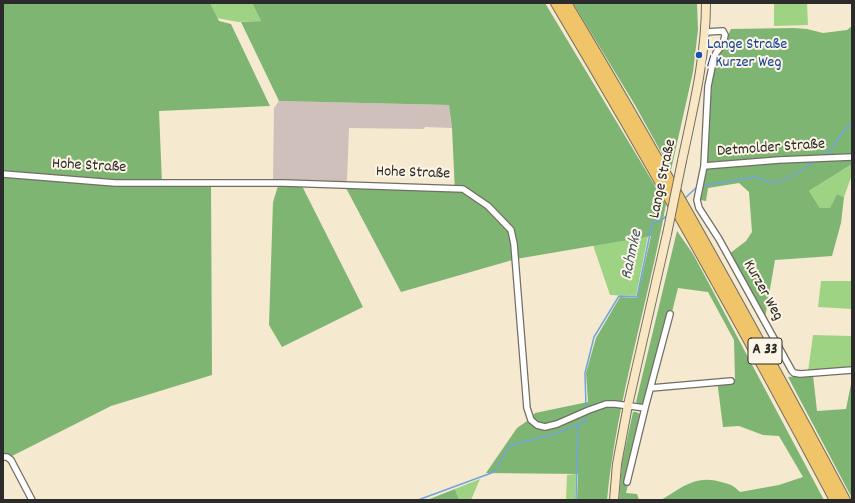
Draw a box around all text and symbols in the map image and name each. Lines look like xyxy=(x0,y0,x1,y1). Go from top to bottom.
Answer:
place label: Lange Straße / Kurzer Weg xyxy=(707,36,787,74)
marker: Lange Straße / Kurzer Weg xyxy=(694,50,704,60)
street label: Detmolder Straße xyxy=(716,136,826,162)
street label: Lange Straße xyxy=(646,138,682,220)
street label: Hohe Straße xyxy=(51,155,127,179)
street label: Hohe Straße xyxy=(375,163,451,185)
water label: Rahmke xyxy=(618,228,648,282)
street label: Kurzer Weg xyxy=(738,257,786,325)
road number: A 33 xyxy=(748,338,782,364)

